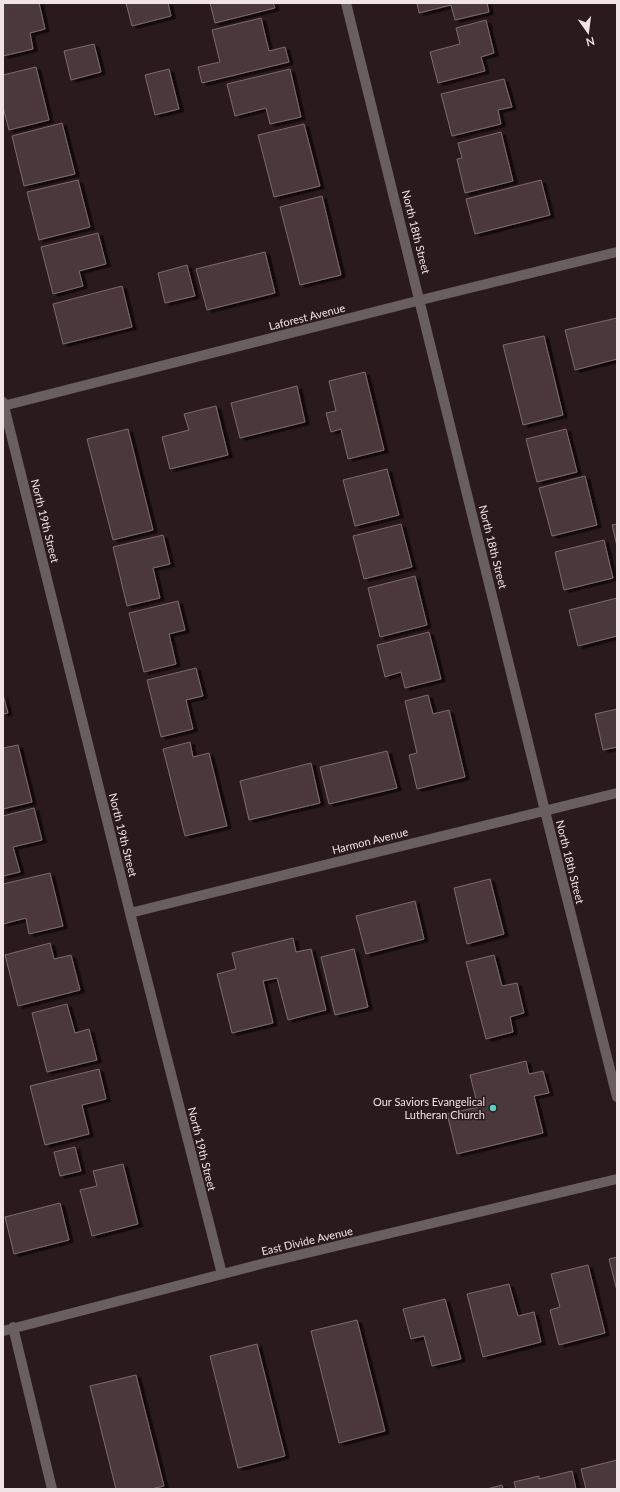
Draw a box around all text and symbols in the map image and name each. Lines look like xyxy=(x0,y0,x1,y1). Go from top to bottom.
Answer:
north arrow xyxy=(568,12,608,52)
text: N xyxy=(585,35,596,50)
street label: North 18th Street xyxy=(400,189,433,275)
street label: Laforest Avenue xyxy=(267,301,347,332)
street label: North 19th Street xyxy=(29,478,62,564)
street label: North 18th Street xyxy=(477,504,510,590)
street label: North 19th Street xyxy=(107,792,140,878)
street label: North 18th Street xyxy=(554,819,587,905)
street label: Harmon Avenue xyxy=(330,825,409,856)
place label: Our Saviors Evangelical Lutheran Church xyxy=(373,1095,485,1121)
marker: Our Saviors Evangelical Lutheran Church xyxy=(488,1103,498,1113)
street label: North 19th Street xyxy=(186,1106,219,1192)
street label: East Divide Avenue xyxy=(260,1224,354,1257)

